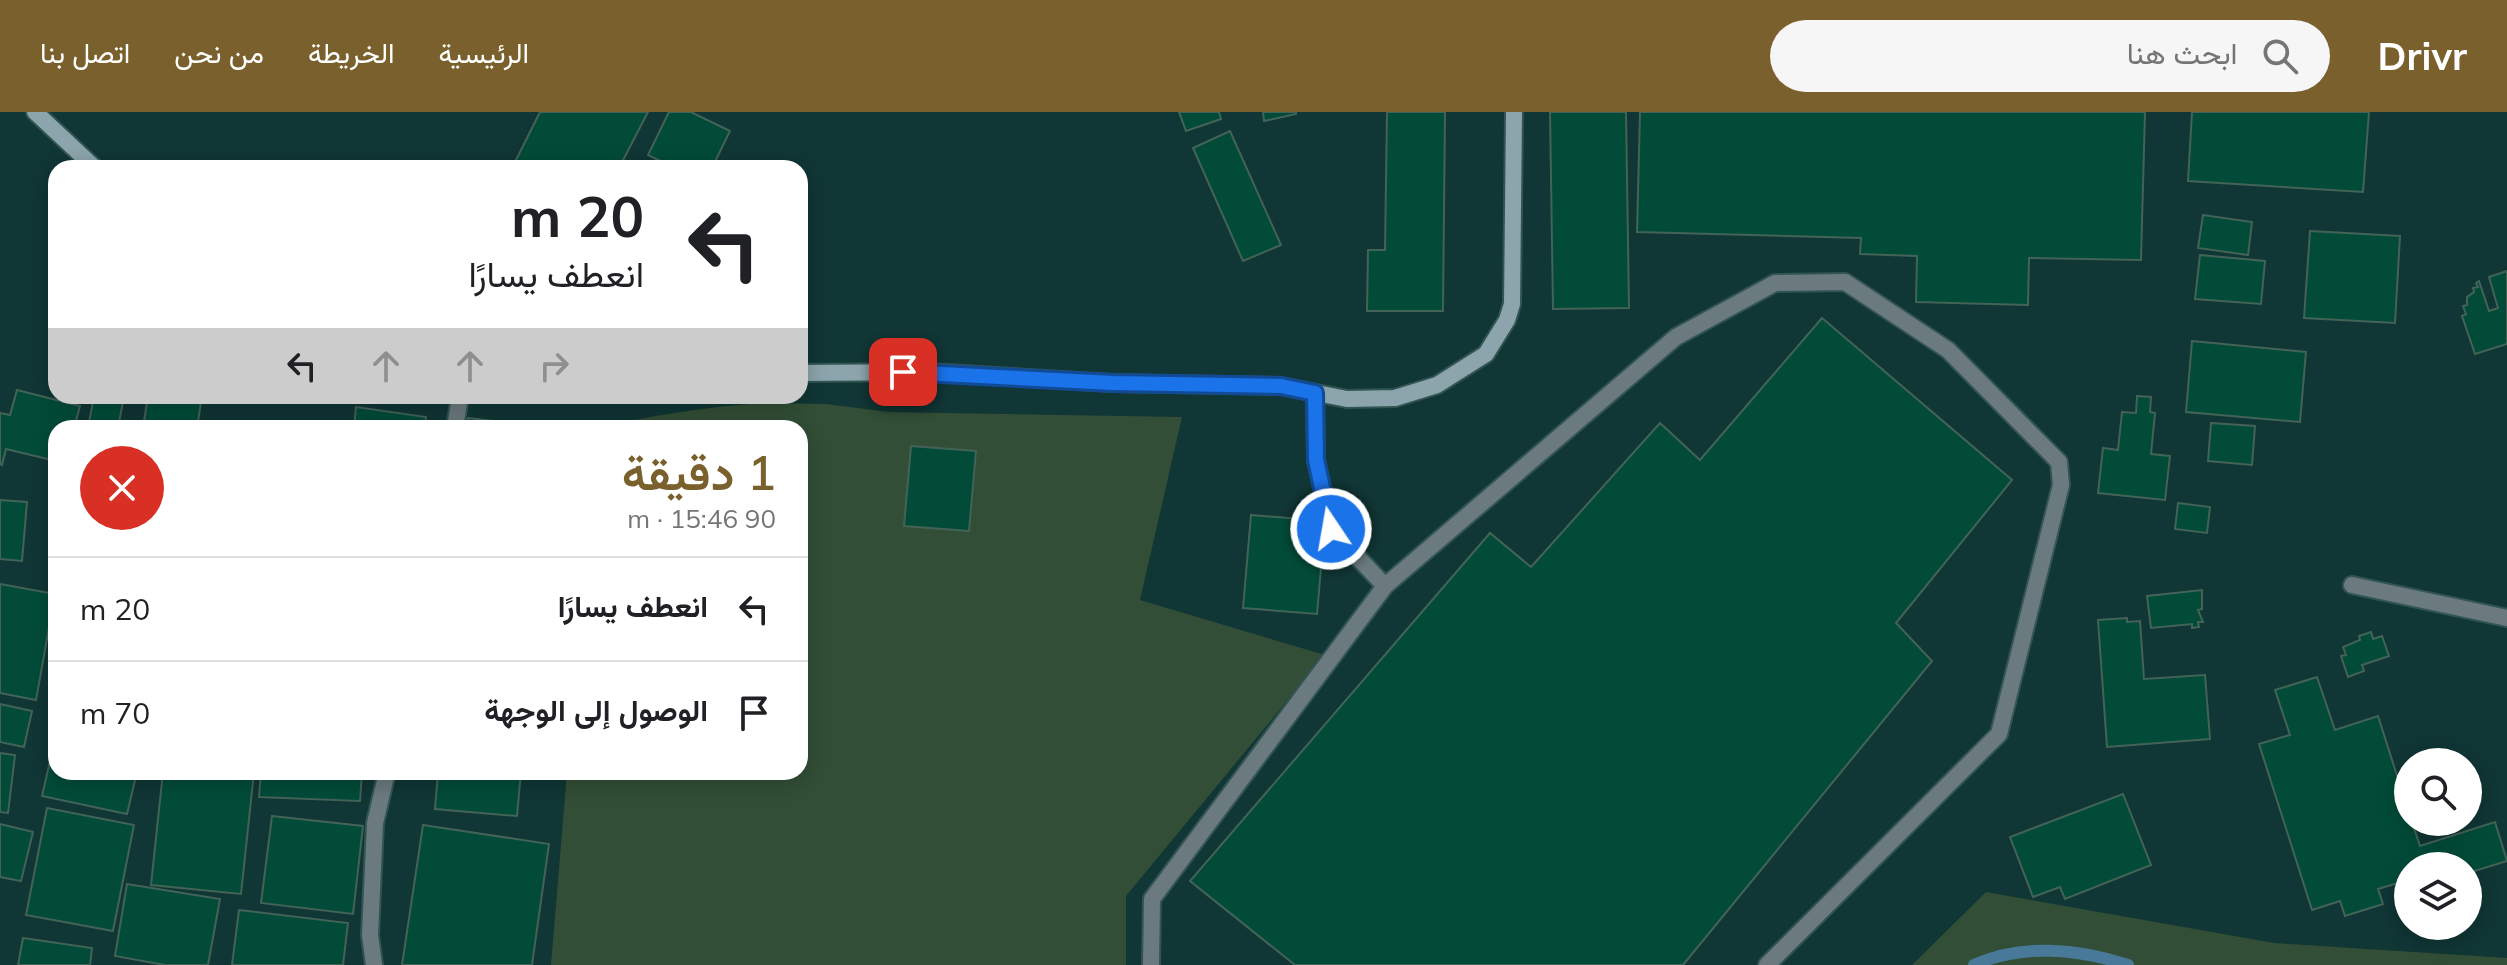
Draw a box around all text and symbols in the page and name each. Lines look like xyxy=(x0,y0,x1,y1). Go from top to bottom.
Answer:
search box xyxy=(1770,20,2330,92)
text: Drivr xyxy=(2378,32,2467,80)
text: ابحث هنا xyxy=(2127,34,2238,72)
icon: search xyxy=(2258,34,2302,78)
text: اتصل بنا xyxy=(40,35,130,70)
text: من نحن xyxy=(174,35,264,70)
text: الخريطة xyxy=(308,35,395,70)
text: الرئيسية xyxy=(439,35,529,70)
text: 20 m xyxy=(511,181,644,251)
icon: left xyxy=(672,192,776,296)
text: انعطف يسارًا xyxy=(468,251,644,296)
pin xyxy=(869,338,937,406)
icon: left xyxy=(280,344,324,388)
icon: ahead xyxy=(364,344,408,388)
icon: ahead xyxy=(448,344,492,388)
icon: right xyxy=(532,344,576,388)
icon: arrive xyxy=(881,350,925,394)
text: 1 دقيقة xyxy=(622,442,776,502)
button: close xyxy=(80,446,164,530)
position arrow xyxy=(1289,487,1373,571)
text: 90 m · 15:46 xyxy=(627,502,776,535)
text: انعطف يسارًا xyxy=(558,587,708,625)
icon: left xyxy=(732,587,776,631)
text: 20 m xyxy=(80,590,150,628)
text: الوصول إلى الوجهة xyxy=(484,691,708,729)
icon: arrive xyxy=(732,691,776,735)
text: 70 m xyxy=(80,694,150,732)
map controls xyxy=(2394,748,2482,940)
button: search xyxy=(2394,748,2482,836)
button: layers xyxy=(2394,852,2482,940)

